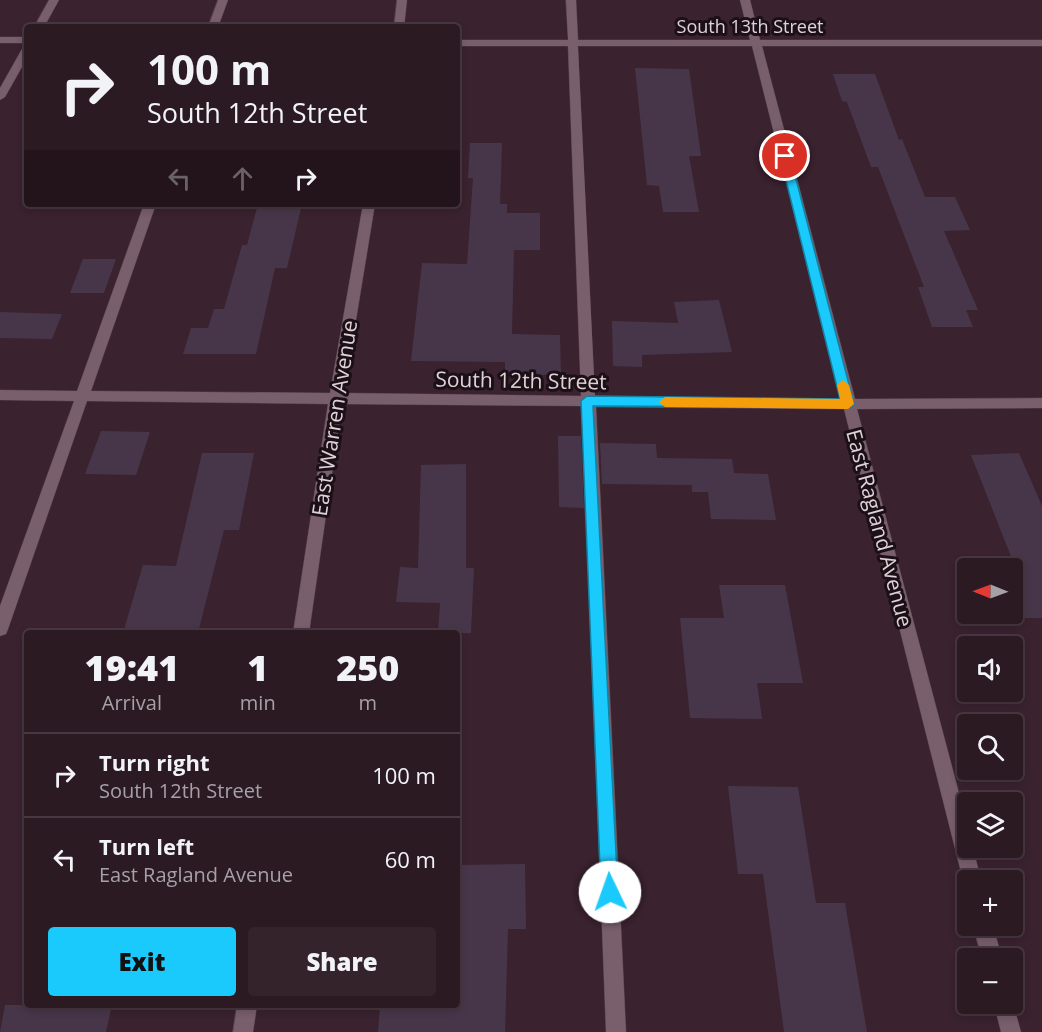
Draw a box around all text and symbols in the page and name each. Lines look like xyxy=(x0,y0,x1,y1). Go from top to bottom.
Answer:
street label: South 13th Street xyxy=(677,14,823,38)
text: 100 m xyxy=(147,40,271,97)
icon: right xyxy=(48,48,126,126)
text: South 12th Street xyxy=(147,94,367,131)
pin xyxy=(759,130,810,181)
icon: arrive xyxy=(768,139,801,172)
icon: left xyxy=(163,162,196,195)
icon: ahead xyxy=(226,162,259,195)
icon: right xyxy=(289,162,322,195)
street label: East Warren Avenue xyxy=(305,318,363,518)
street label: South 12th Street xyxy=(435,365,607,395)
street label: East Ragland Avenue xyxy=(840,426,920,630)
north arrow xyxy=(957,558,1023,624)
map controls xyxy=(957,558,1023,1014)
button: sound xyxy=(957,636,1023,702)
text: 19:41 xyxy=(85,643,179,692)
text: 1 xyxy=(247,643,268,692)
text: 250 xyxy=(336,643,399,692)
text: Arrival xyxy=(102,689,162,716)
text: min xyxy=(240,689,276,716)
text: m xyxy=(359,689,377,716)
button: search xyxy=(957,714,1023,780)
text: Turn right xyxy=(99,747,210,777)
icon: right xyxy=(48,759,81,792)
text: 100 m xyxy=(372,760,436,790)
text: South 12th Street xyxy=(99,777,262,804)
button: layers xyxy=(957,792,1023,858)
text: Turn left xyxy=(99,831,194,861)
icon: left xyxy=(48,843,81,876)
text: 60 m xyxy=(385,844,436,874)
position arrow xyxy=(578,860,642,924)
text: East Ragland Avenue xyxy=(99,861,293,888)
button: + xyxy=(957,870,1023,936)
button: Exit xyxy=(48,927,236,996)
button: Share xyxy=(248,927,436,996)
button: − xyxy=(957,948,1023,1014)

